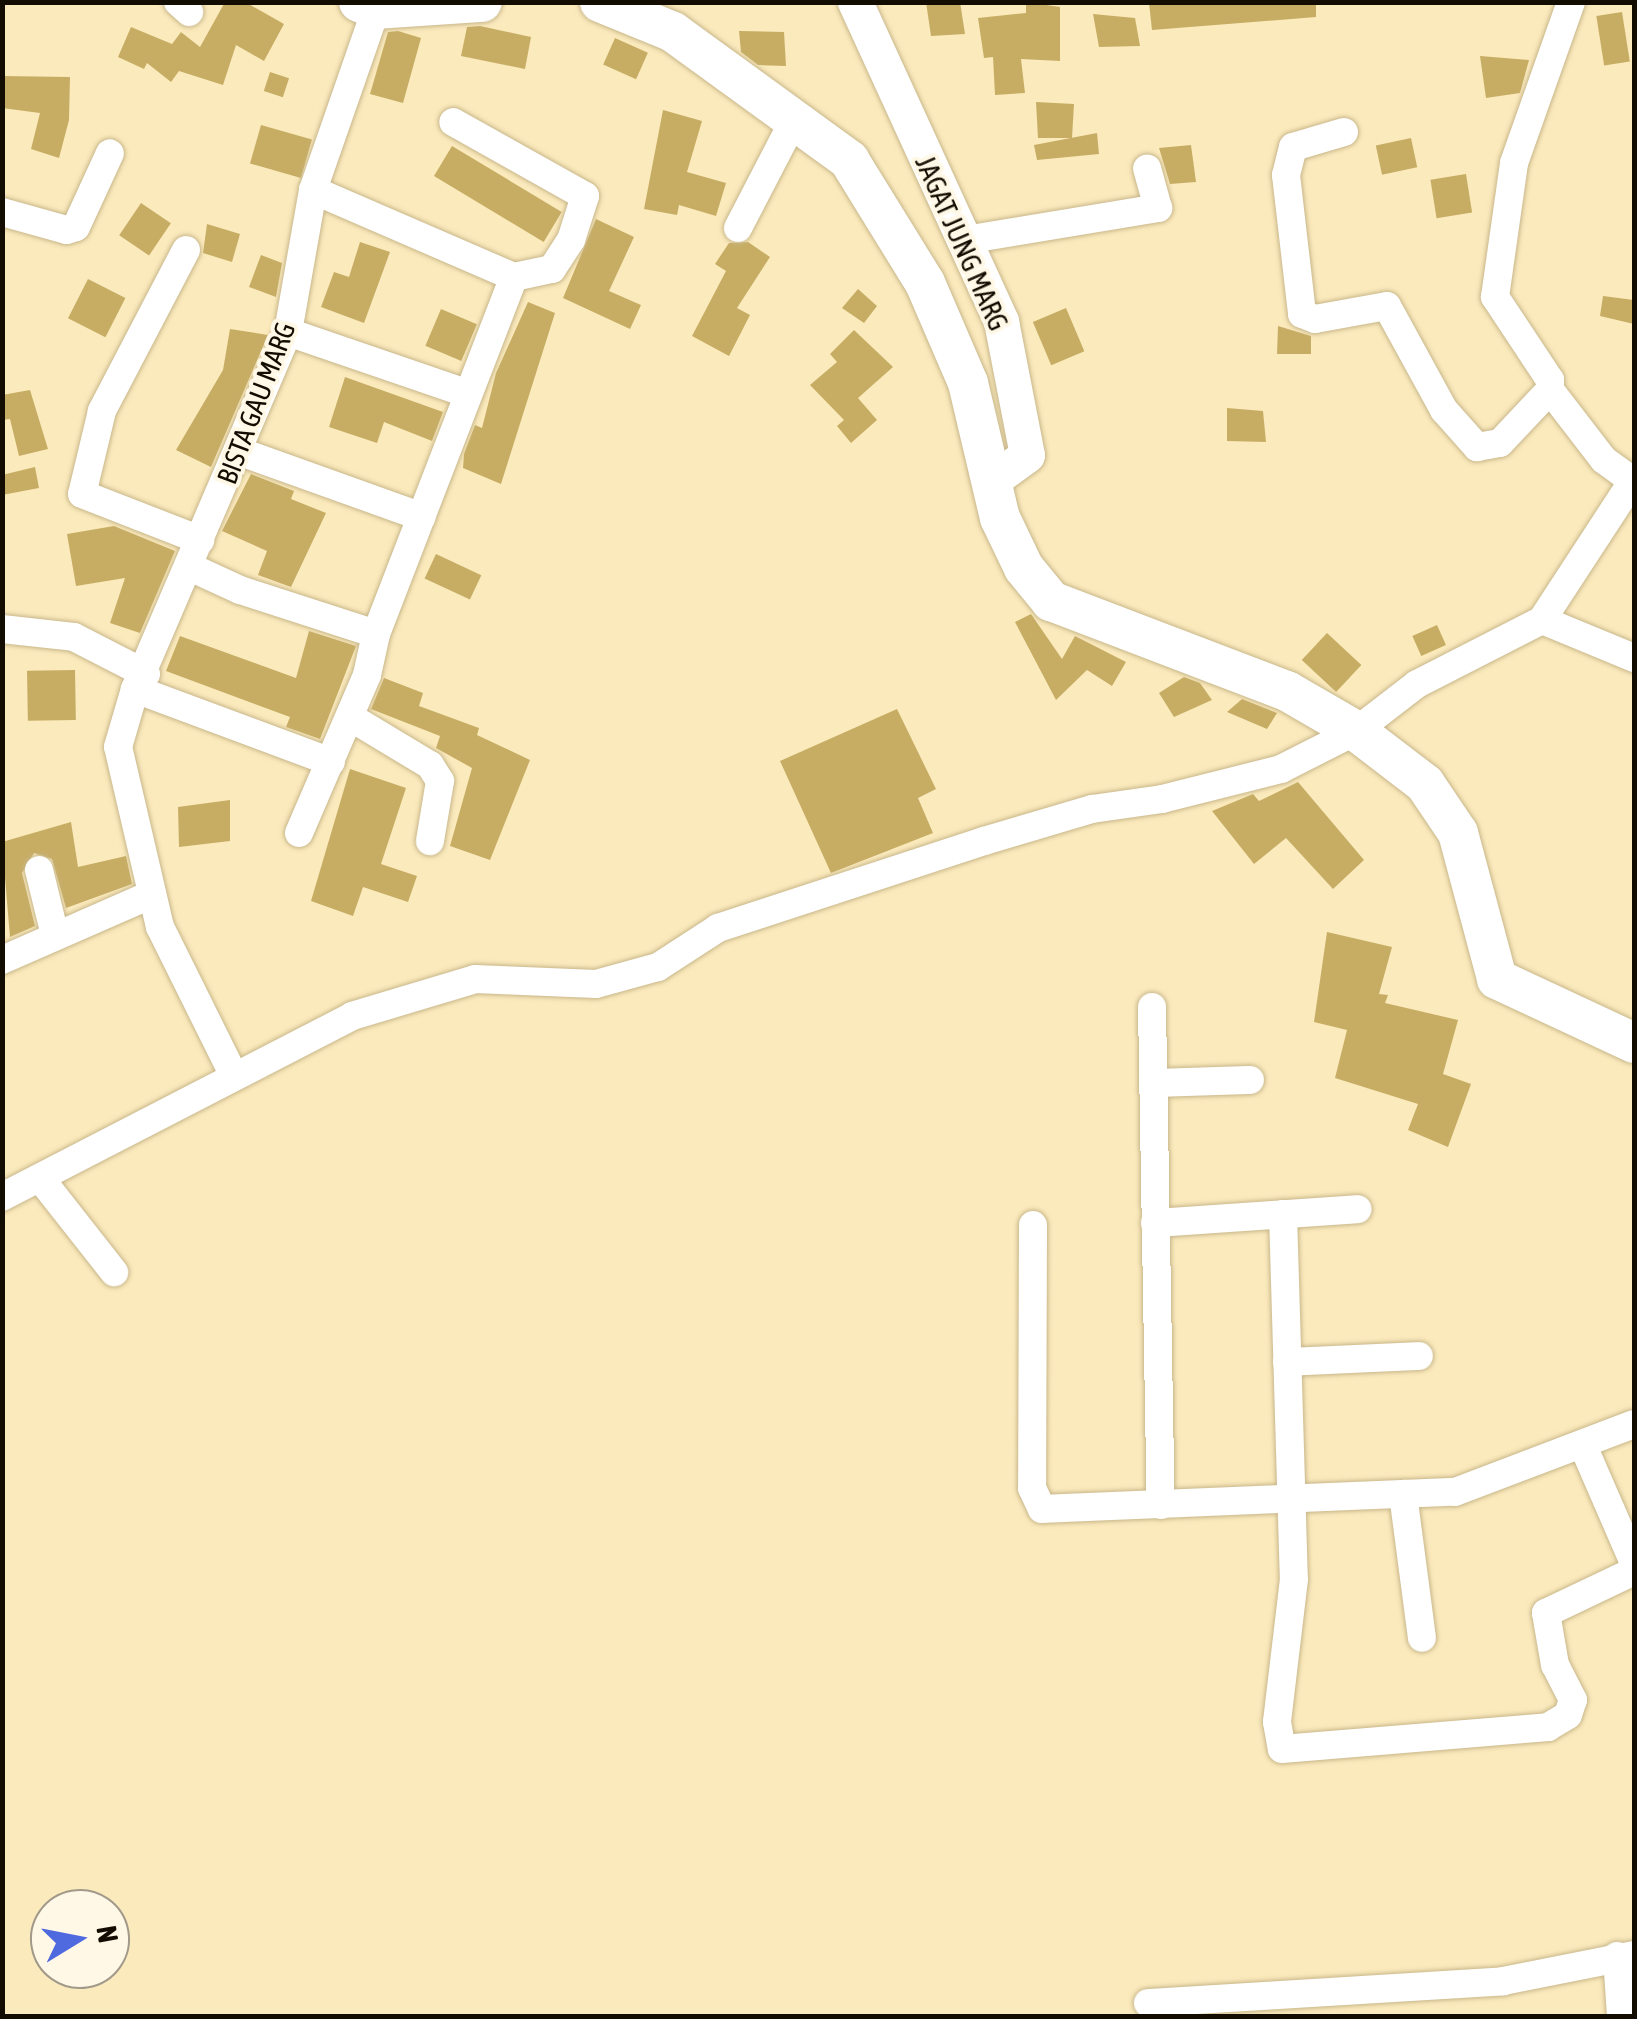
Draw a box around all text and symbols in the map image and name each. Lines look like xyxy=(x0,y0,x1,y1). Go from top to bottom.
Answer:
street label: JAGAT JUNG MARG xyxy=(908,150,1016,336)
street label: BISTA GAU MARG xyxy=(210,317,302,489)
north arrow xyxy=(30,1889,130,1989)
text: N xyxy=(90,1923,125,1945)

